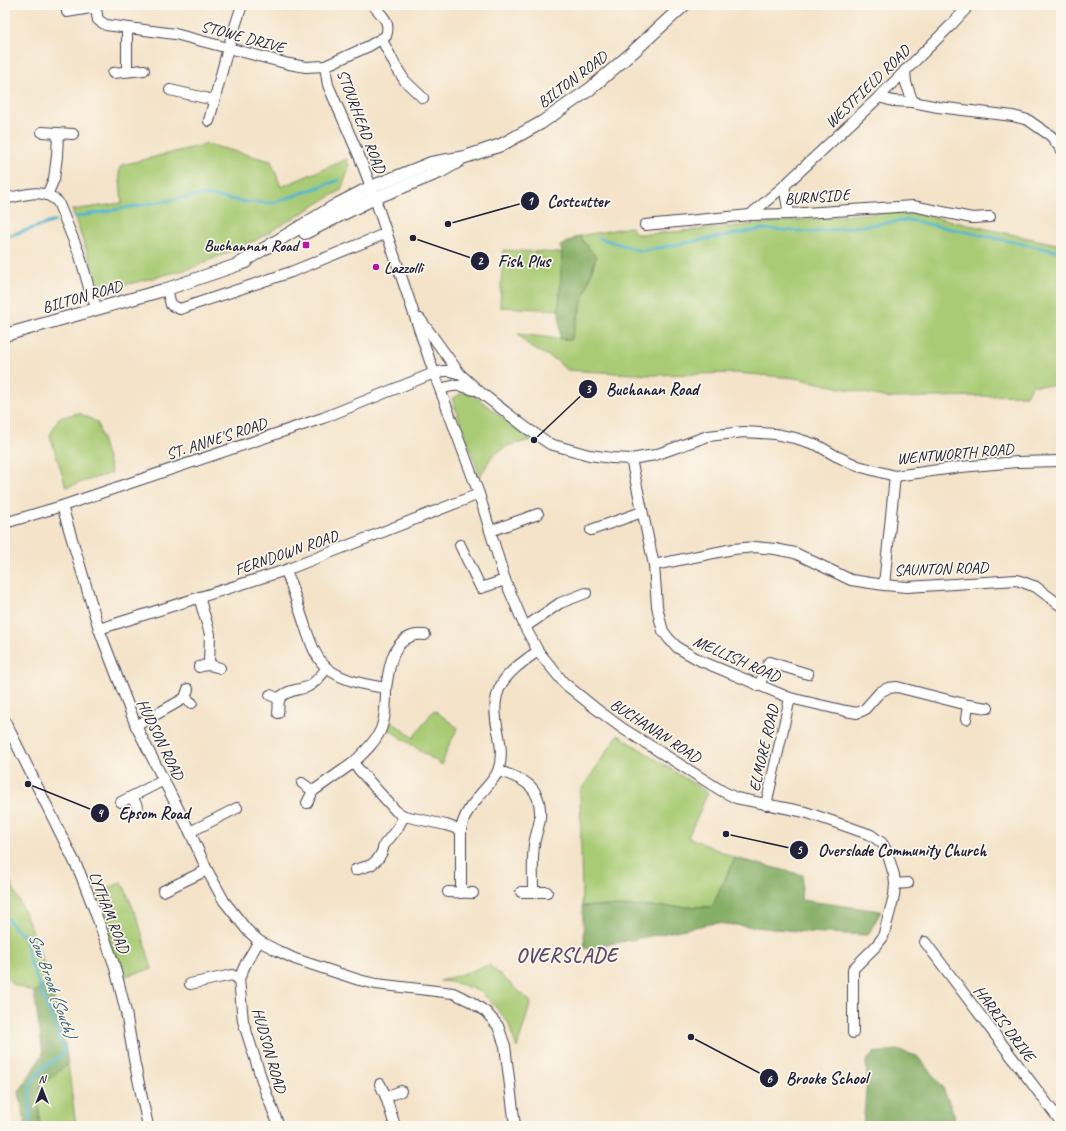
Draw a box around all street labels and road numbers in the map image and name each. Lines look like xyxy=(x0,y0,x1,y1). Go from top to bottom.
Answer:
street label: STOWE DRIVE xyxy=(199,16,289,58)
street label: WESTFIELD ROAD xyxy=(821,40,916,132)
street label: BILTON ROAD xyxy=(534,46,613,113)
street label: STOURHEAD ROAD xyxy=(332,67,391,178)
street label: BURNSIDE xyxy=(784,185,852,209)
street label: BILTON ROAD xyxy=(40,276,126,318)
street label: ST. ANNE'S ROAD xyxy=(164,413,271,465)
street label: WENTWORTH ROAD xyxy=(896,439,1016,469)
street label: FERNDOWN ROAD xyxy=(232,525,342,580)
street label: SAUNTON ROAD xyxy=(894,557,990,581)
street label: MELLISH ROAD xyxy=(690,631,785,688)
street label: BUCHANAN ROAD xyxy=(607,694,706,768)
street label: HUDSON ROAD xyxy=(132,696,189,785)
street label: ELMORE ROAD xyxy=(744,701,784,793)
street label: LYTHAM ROAD xyxy=(84,869,134,957)
street label: HARRIS DRIVE xyxy=(969,982,1041,1068)
street label: HUDSON ROAD xyxy=(247,1006,291,1097)

